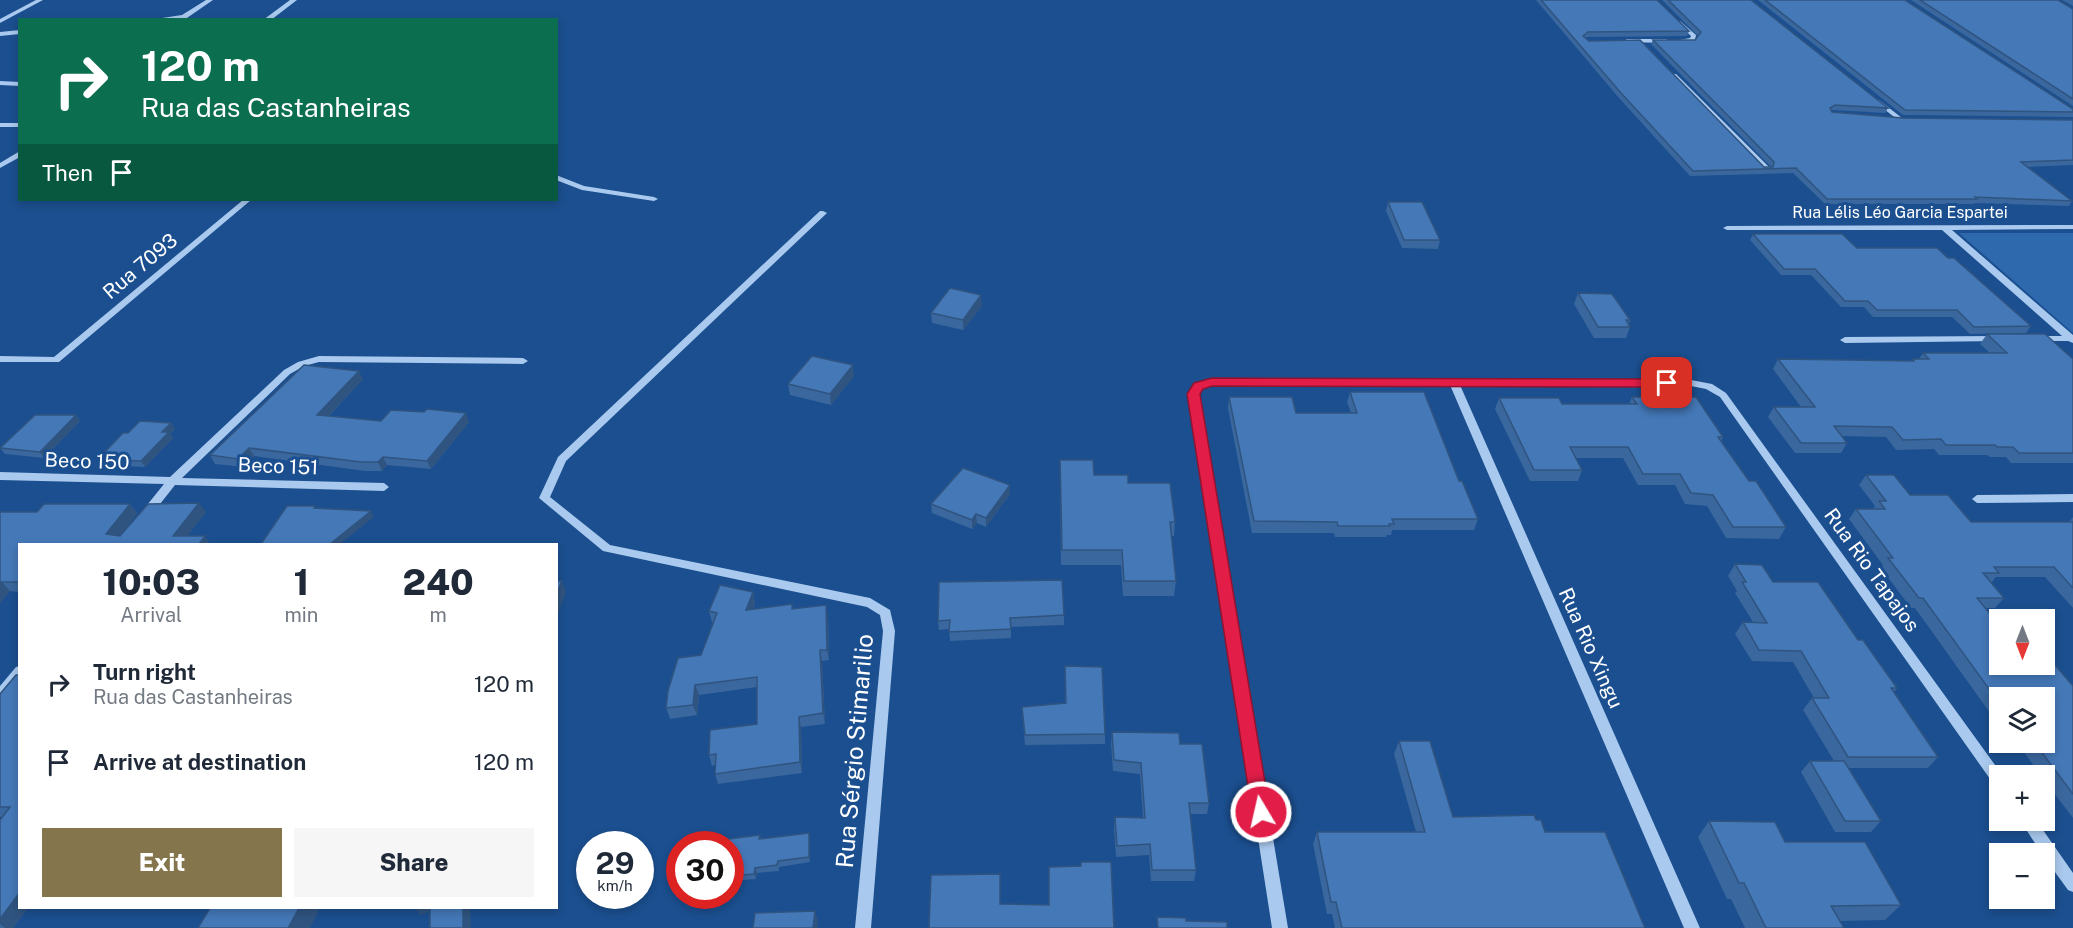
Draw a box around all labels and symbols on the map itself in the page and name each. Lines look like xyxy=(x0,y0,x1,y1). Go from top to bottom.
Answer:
street label: Rua Lélis Léo Garcia Espartei xyxy=(1792,203,2008,222)
street label: Rua 7093 xyxy=(98,228,182,304)
pin xyxy=(1641,357,1692,408)
street label: Beco 150 xyxy=(44,448,130,474)
street label: Beco 151 xyxy=(237,453,319,479)
street label: Rua Rio Tapajos xyxy=(1819,504,1925,636)
street label: Rua Rio Xingu xyxy=(1554,584,1628,712)
north arrow xyxy=(1989,609,2055,675)
street label: Rua Sérgio Stimarilio xyxy=(830,633,878,869)
position arrow xyxy=(1229,780,1293,844)
speed limit sign: 30 xyxy=(666,831,744,909)

